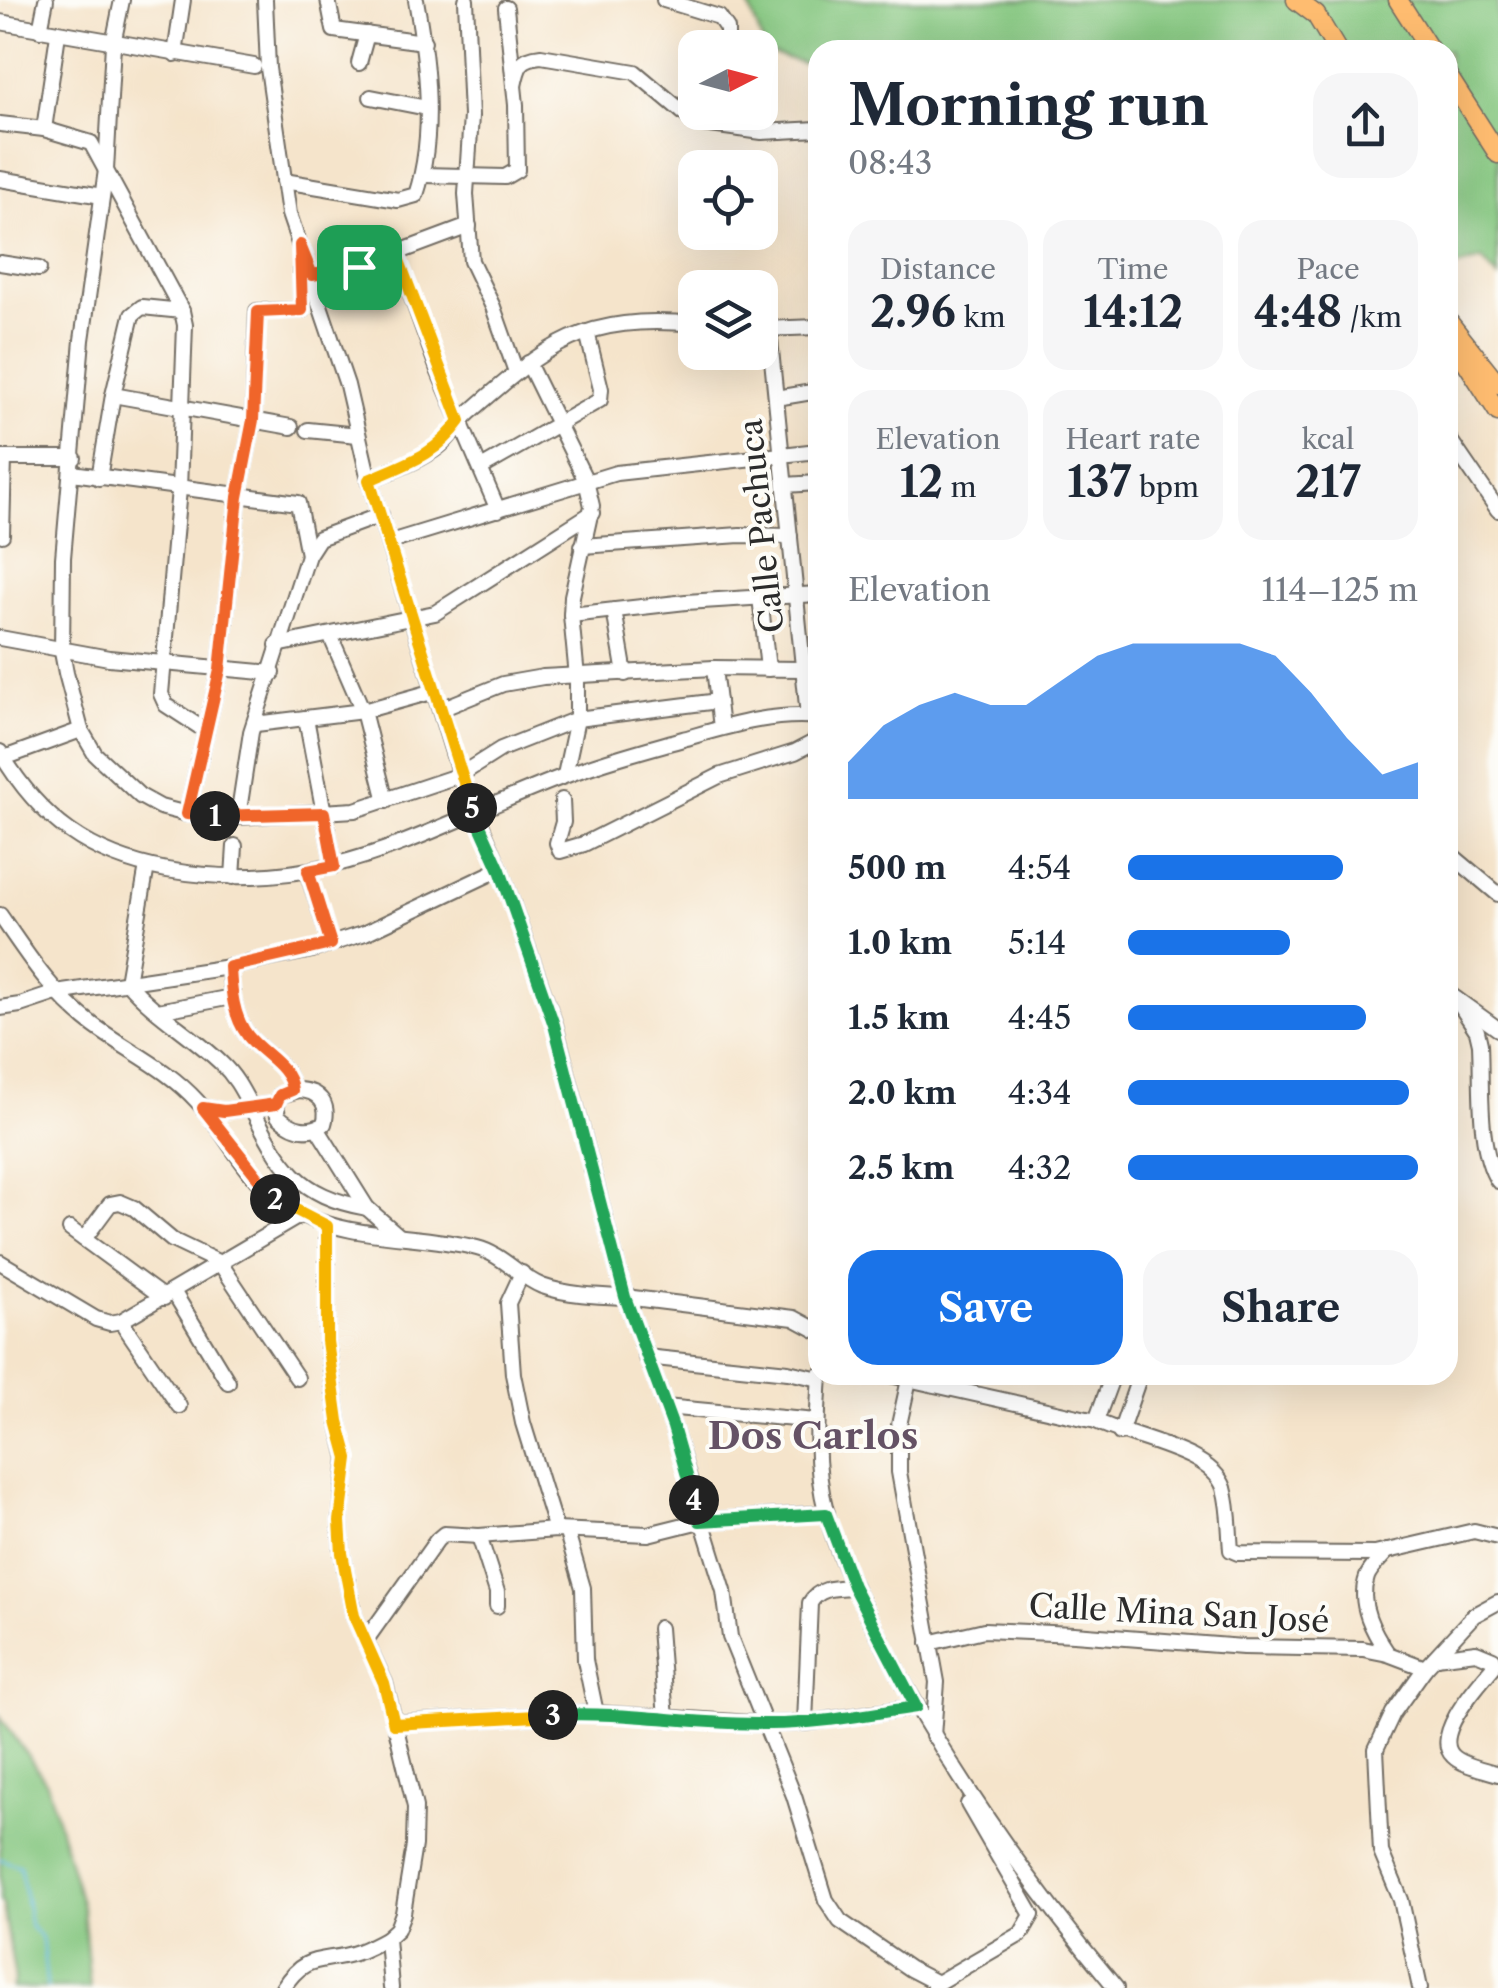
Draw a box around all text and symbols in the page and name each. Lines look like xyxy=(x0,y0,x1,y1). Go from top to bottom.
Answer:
north arrow xyxy=(678,30,778,130)
map controls xyxy=(678,30,778,370)
text: Morning run xyxy=(848,72,1209,139)
button: share xyxy=(1313,73,1418,178)
text: 08:43 xyxy=(848,143,932,182)
button: locate xyxy=(678,150,778,250)
pin xyxy=(317,225,402,310)
icon: arrive xyxy=(332,240,387,295)
text: Distance xyxy=(880,252,996,286)
text: Time xyxy=(1098,252,1168,286)
text: Pace xyxy=(1296,252,1360,286)
button: layers xyxy=(678,270,778,370)
text: 2.96 xyxy=(870,286,956,338)
text: 14:12 xyxy=(1083,286,1183,338)
text: 4:48 xyxy=(1254,286,1342,338)
text: km xyxy=(956,300,1006,334)
text: /km xyxy=(1342,300,1402,334)
street label: Calle Pachuca xyxy=(730,417,792,635)
text: Elevation xyxy=(875,422,1001,456)
text: Heart rate xyxy=(1066,422,1200,456)
text: kcal xyxy=(1302,422,1354,456)
text: 12 xyxy=(899,456,943,508)
text: 137 xyxy=(1067,456,1131,508)
text: 217 xyxy=(1295,456,1361,508)
text: m xyxy=(943,470,977,504)
text: bpm xyxy=(1131,470,1199,504)
text: Elevation xyxy=(848,570,991,609)
text: 114–125 m xyxy=(1262,570,1418,609)
pin: 5 xyxy=(447,783,497,833)
pin: 1 xyxy=(190,791,240,841)
text: 5 xyxy=(464,791,480,825)
text: 1 xyxy=(209,799,221,833)
text: 500 m xyxy=(848,848,946,887)
text: 4:54 xyxy=(1008,848,1071,887)
text: 1.0 km xyxy=(848,923,952,962)
text: 5:14 xyxy=(1008,923,1066,962)
text: 1.5 km xyxy=(848,998,950,1037)
text: 4:45 xyxy=(1008,998,1071,1037)
text: 2.0 km xyxy=(848,1073,957,1112)
text: 4:34 xyxy=(1008,1073,1072,1112)
text: 2.5 km xyxy=(848,1148,954,1187)
text: 4:32 xyxy=(1008,1148,1072,1187)
pin: 2 xyxy=(250,1174,300,1224)
text: 2 xyxy=(267,1182,283,1216)
button: Save xyxy=(848,1250,1123,1365)
button: Share xyxy=(1143,1250,1418,1365)
district label: Dos Carlos xyxy=(708,1412,918,1459)
pin: 4 xyxy=(669,1475,719,1525)
text: 4 xyxy=(686,1483,702,1517)
street label: Calle Mina San José xyxy=(1028,1586,1330,1640)
pin: 3 xyxy=(528,1690,578,1740)
text: 3 xyxy=(545,1698,561,1732)

